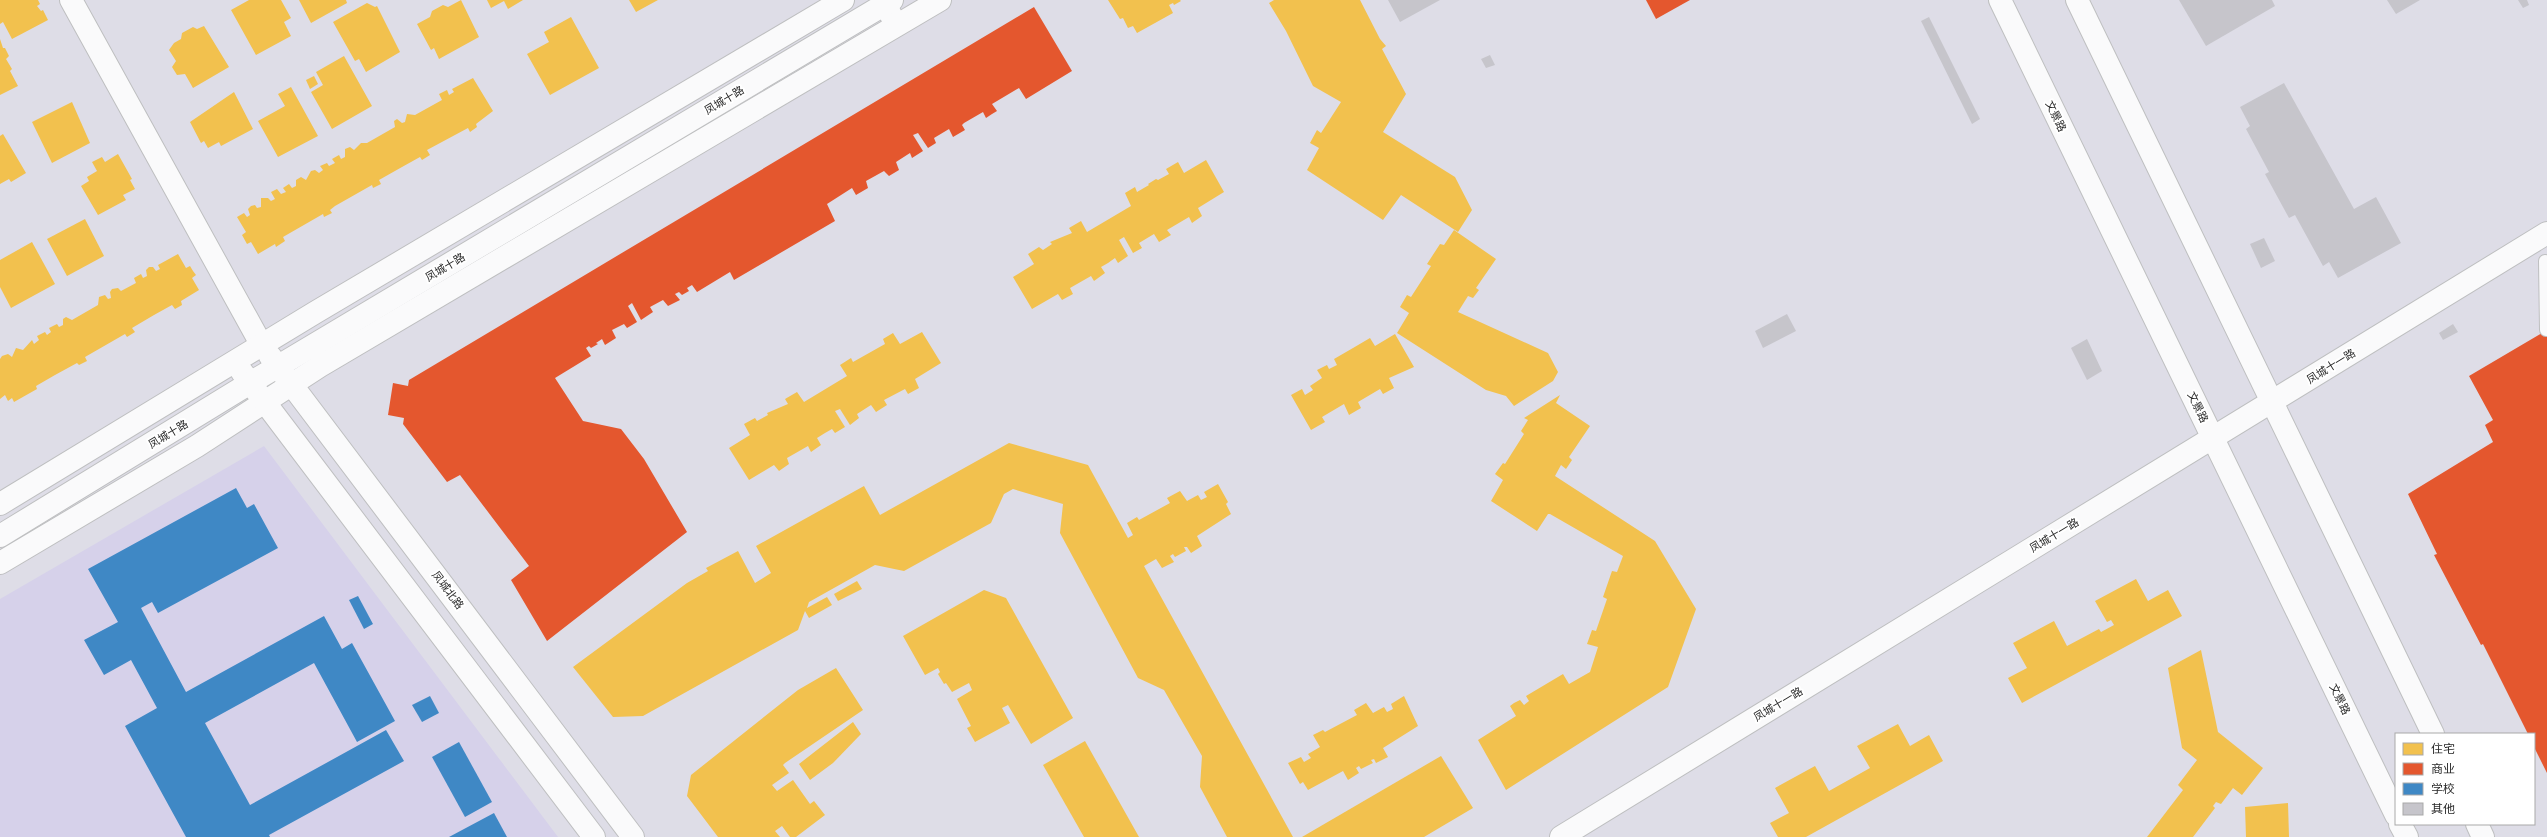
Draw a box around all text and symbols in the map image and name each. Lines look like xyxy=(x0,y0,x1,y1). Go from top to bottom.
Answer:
street label: 凤城十路 xyxy=(702,83,746,117)
street label: 文景路 xyxy=(2042,98,2070,134)
street label: 凤城十路 xyxy=(423,250,467,284)
street label: 凤城十一路 xyxy=(2304,345,2358,387)
street label: 文景路 xyxy=(2184,389,2212,425)
street label: 凤城十路 xyxy=(146,417,190,451)
street label: 凤城十一路 xyxy=(2027,515,2081,555)
street label: 凤城北路 xyxy=(429,568,467,612)
street label: 文景路 xyxy=(2326,681,2354,717)
street label: 凤城十一路 xyxy=(1751,684,1805,724)
legend xyxy=(2395,733,2535,825)
text: 住宅 xyxy=(2431,741,2455,756)
text: 商业 xyxy=(2431,761,2455,776)
text: 学校 xyxy=(2431,781,2455,796)
text: 其他 xyxy=(2431,801,2455,816)

